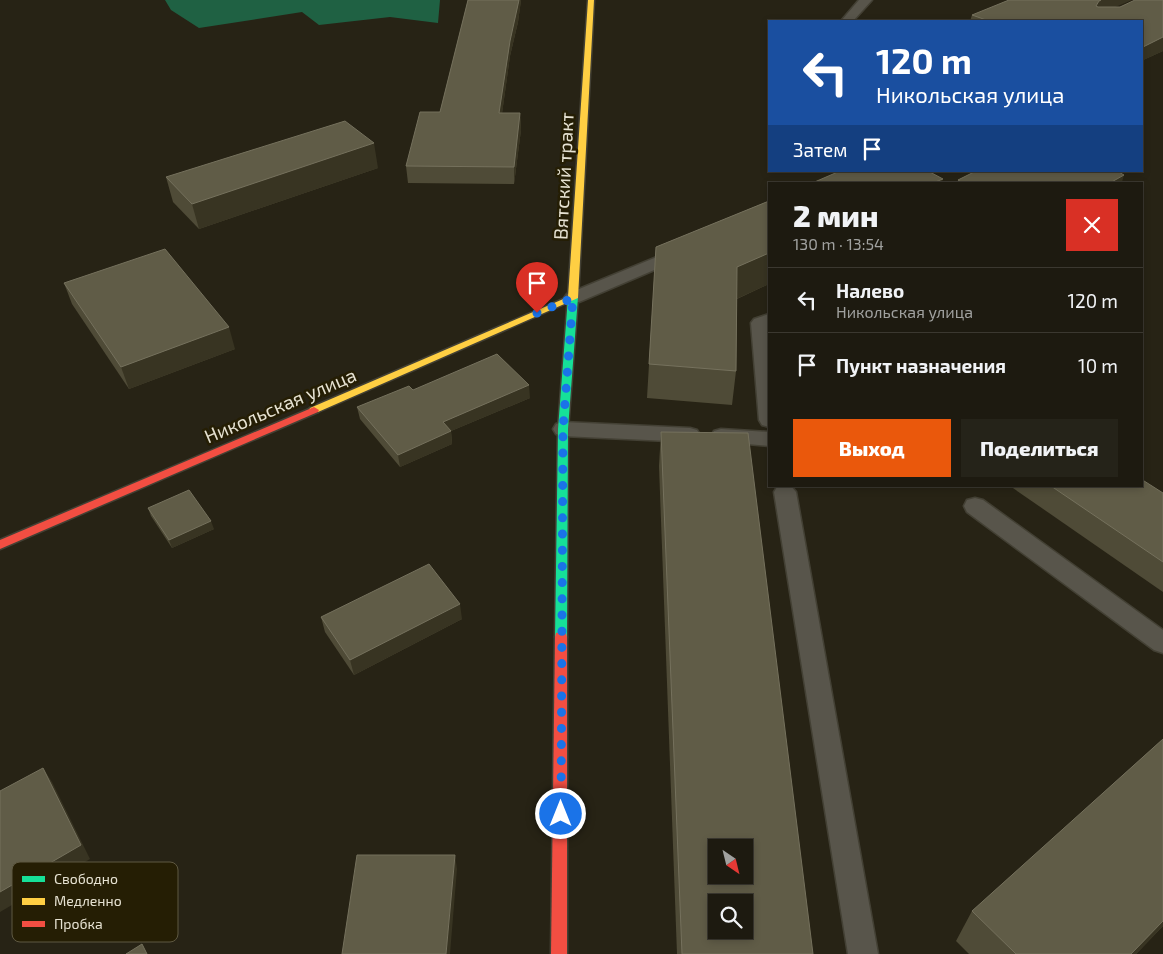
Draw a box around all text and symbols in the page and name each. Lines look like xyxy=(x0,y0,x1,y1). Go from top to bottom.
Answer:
text: 120 m xyxy=(876,39,972,81)
icon: left xyxy=(793,40,858,105)
text: Никольская улица xyxy=(876,81,1064,107)
street label: Вятский тракт xyxy=(548,112,578,240)
icon: arrive xyxy=(858,135,886,163)
text: Затем xyxy=(793,138,848,161)
text: 2 мин xyxy=(793,197,878,233)
button: close xyxy=(1066,199,1118,251)
text: 130 m · 13:54 xyxy=(793,234,884,253)
pin xyxy=(516,262,558,313)
icon: arrive xyxy=(523,269,551,297)
text: Налево xyxy=(836,279,904,302)
icon: left xyxy=(793,286,821,314)
text: 120 m xyxy=(1067,289,1118,312)
text: Никольская улица xyxy=(836,302,973,321)
icon: arrive xyxy=(793,351,821,379)
text: Пункт назначения xyxy=(836,354,1006,377)
text: 10 m xyxy=(1078,354,1118,377)
street label: Никольская улица xyxy=(201,363,360,448)
button: Выход xyxy=(793,419,951,477)
button: Поделиться xyxy=(961,419,1118,477)
position arrow xyxy=(534,787,586,839)
north arrow xyxy=(708,839,752,884)
map controls xyxy=(708,839,753,939)
legend xyxy=(12,862,178,942)
text: Свободно xyxy=(54,870,118,887)
text: Медленно xyxy=(54,892,122,909)
button: search xyxy=(708,894,753,939)
text: Пробка xyxy=(54,915,103,932)

